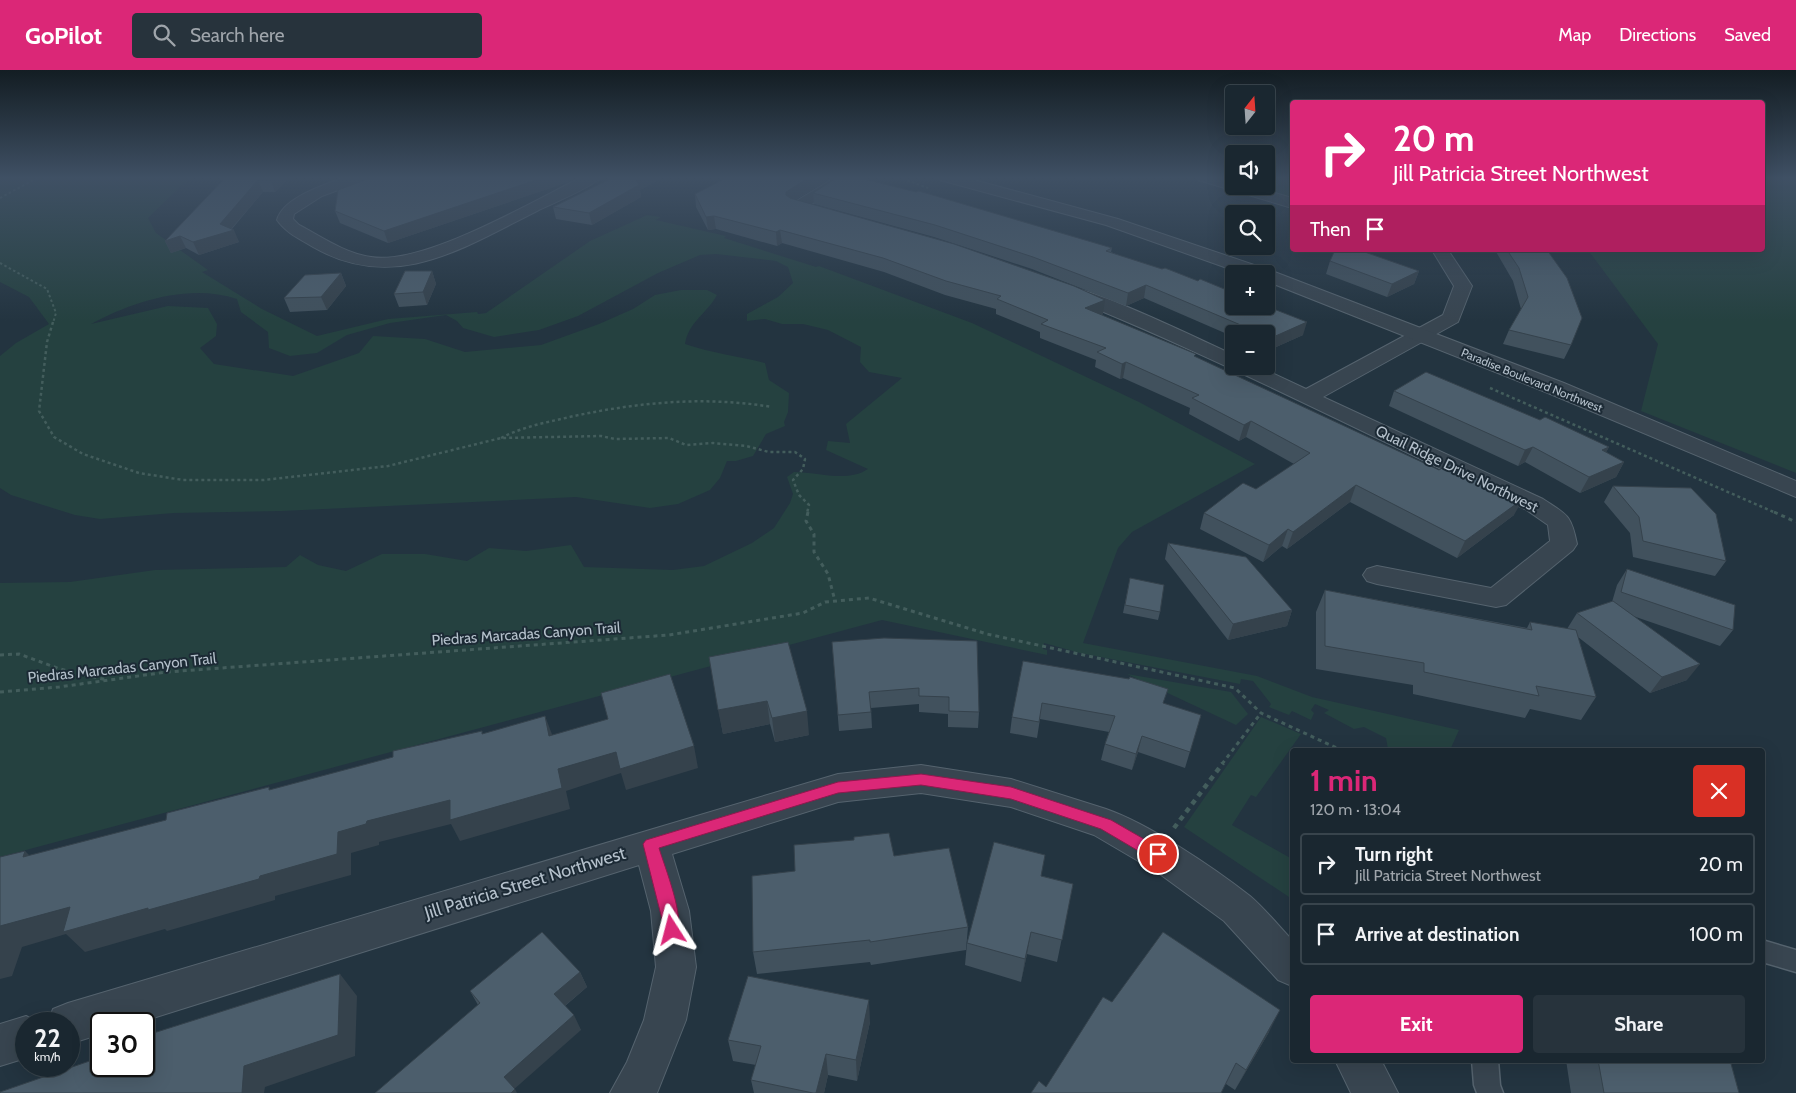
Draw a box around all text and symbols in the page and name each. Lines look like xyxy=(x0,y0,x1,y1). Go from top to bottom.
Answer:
search box xyxy=(132,13,482,58)
text: GoPilot xyxy=(25,21,102,50)
icon: search xyxy=(150,21,178,49)
text: Search here xyxy=(190,24,284,47)
text: Map xyxy=(1558,24,1591,46)
text: Directions xyxy=(1619,24,1696,46)
text: Saved xyxy=(1724,24,1771,46)
north arrow xyxy=(1225,85,1275,135)
map controls xyxy=(1225,85,1275,375)
text: 20 m xyxy=(1393,117,1475,160)
icon: right xyxy=(1310,120,1375,185)
button: sound xyxy=(1225,145,1275,195)
text: Jill Patricia Street Northwest xyxy=(1393,160,1649,187)
button: search xyxy=(1225,205,1275,255)
icon: arrive xyxy=(1361,215,1389,243)
text: Then xyxy=(1310,218,1351,241)
button: + xyxy=(1225,265,1275,315)
button: − xyxy=(1225,325,1275,375)
street label: Paradise Boulevard Northwest xyxy=(1459,345,1605,415)
street label: Quail Ridge Drive Northwest xyxy=(1373,422,1541,516)
street label: Piedras Marcadas Canyon Trail xyxy=(431,618,622,650)
street label: Piedras Marcadas Canyon Trail xyxy=(27,649,218,687)
text: 1 min xyxy=(1310,762,1378,799)
button: close xyxy=(1693,765,1745,817)
text: 120 m · 13:04 xyxy=(1310,800,1401,819)
pin xyxy=(1137,833,1179,875)
icon: arrive xyxy=(1144,840,1172,868)
street label: Jill Patricia Street Northwest xyxy=(421,842,628,924)
text: Turn right xyxy=(1355,843,1433,866)
icon: right xyxy=(1312,850,1340,878)
text: 20 m xyxy=(1699,853,1743,876)
text: Jill Patricia Street Northwest xyxy=(1355,866,1541,885)
position arrow xyxy=(645,903,697,955)
icon: arrive xyxy=(1312,920,1340,948)
text: Arrive at destination xyxy=(1355,923,1519,946)
text: 100 m xyxy=(1689,923,1743,946)
button: Exit xyxy=(1310,995,1523,1053)
button: Share xyxy=(1533,995,1745,1053)
speed limit sign: 30 xyxy=(90,1012,155,1077)
text: 22 xyxy=(34,1023,61,1053)
text: km/h xyxy=(34,1049,61,1064)

